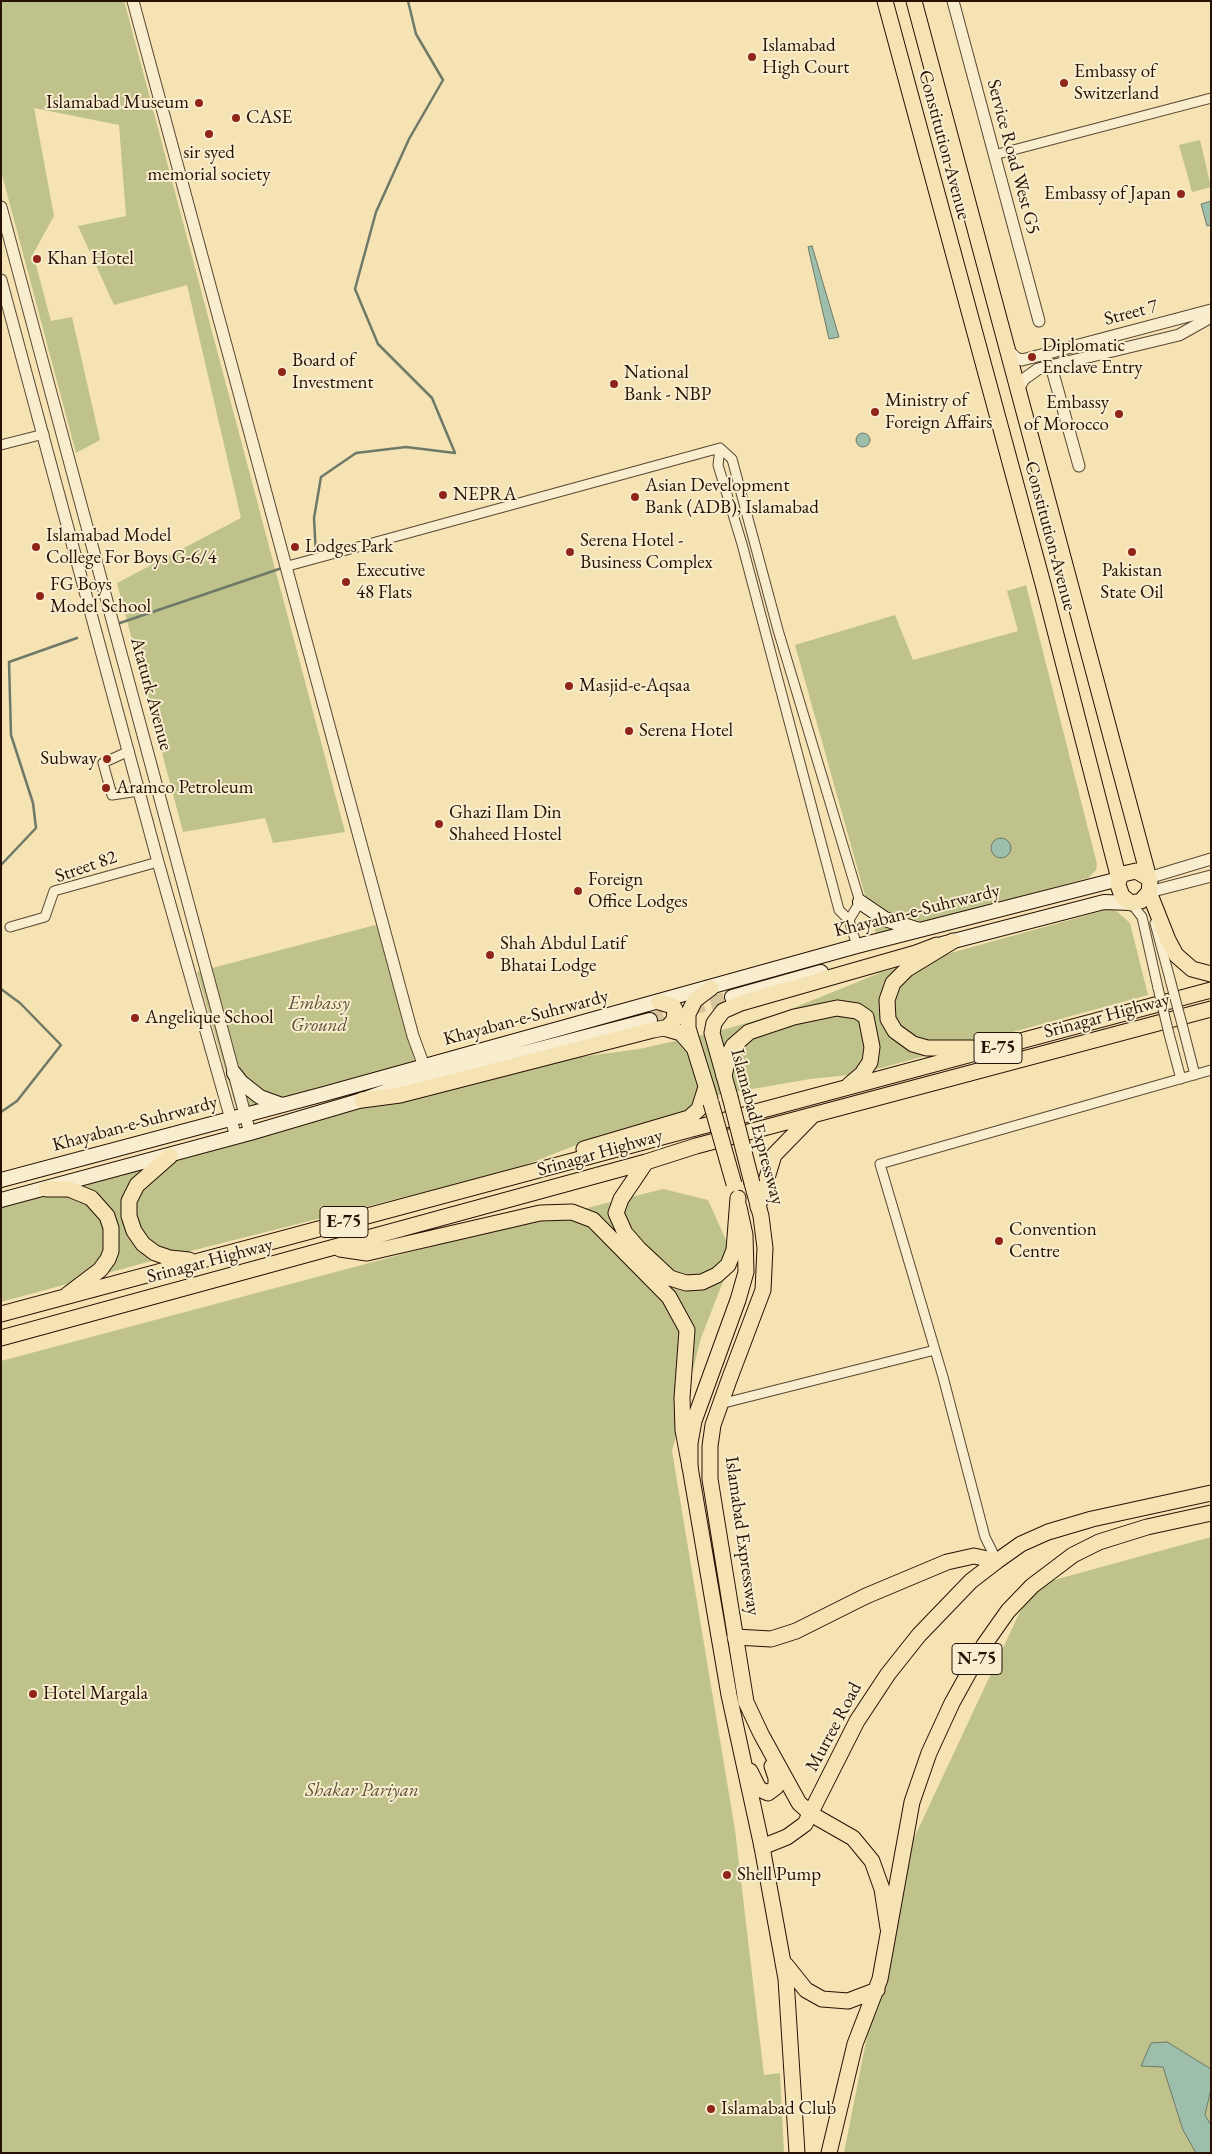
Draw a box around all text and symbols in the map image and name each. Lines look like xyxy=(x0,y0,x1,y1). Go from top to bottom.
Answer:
place label: Islamabad High Court xyxy=(762,35,849,79)
marker: Islamabad High Court xyxy=(746,51,758,63)
place label: Embassy of Switzerland xyxy=(1074,61,1159,105)
street label: Constitution Avenue xyxy=(913,68,975,222)
street label: Service Road West G5 xyxy=(981,77,1045,237)
marker: Embassy of Switzerland xyxy=(1058,77,1070,89)
place label: Islamabad Museum xyxy=(46,92,189,114)
marker: Islamabad Museum xyxy=(193,97,205,109)
place label: CASE xyxy=(246,107,292,129)
marker: CASE xyxy=(230,112,242,124)
marker: sir syed memorial society xyxy=(203,128,215,140)
place label: sir syed memorial society xyxy=(148,142,270,186)
place label: Embassy of Japan xyxy=(1044,183,1171,205)
marker: Embassy of Japan xyxy=(1175,188,1187,200)
place label: Khan Hotel xyxy=(47,248,134,270)
marker: Khan Hotel xyxy=(31,253,43,265)
street label: Street 7 xyxy=(1102,295,1160,331)
place label: Diplomatic Enclave Entry xyxy=(1042,335,1143,379)
place label: Board of Investment xyxy=(292,350,374,394)
marker: Diplomatic Enclave Entry xyxy=(1026,351,1038,363)
place label: National Bank - NBP xyxy=(624,362,711,406)
marker: Board of Investment xyxy=(276,366,288,378)
marker: National Bank - NBP xyxy=(608,378,620,390)
place label: Ministry of Foreign Affairs xyxy=(885,390,992,434)
place label: Embassy of Morocco xyxy=(1024,392,1109,436)
marker: Ministry of Foreign Affairs xyxy=(869,406,881,418)
marker: Embassy of Morocco xyxy=(1113,408,1125,420)
street label: Constitution Avenue xyxy=(1019,459,1081,613)
place label: Asian Development Bank (ADB), Islamabad xyxy=(645,475,819,519)
place label: NEPRA xyxy=(453,484,517,506)
marker: NEPRA xyxy=(437,489,449,501)
marker: Asian Development Bank (ADB), Islamabad xyxy=(629,491,641,503)
place label: Islamabad Model College For Boys G-6/4 xyxy=(46,525,217,569)
place label: Serena Hotel - Business Complex xyxy=(580,530,713,574)
place label: Lodges Park xyxy=(305,536,393,558)
marker: Islamabad Model College For Boys G-6/4 xyxy=(30,541,42,553)
marker: Lodges Park xyxy=(289,541,301,553)
marker: Serena Hotel - Business Complex xyxy=(564,546,576,558)
marker: Pakistan State Oil xyxy=(1126,546,1138,558)
place label: Executive 48 Flats xyxy=(356,560,425,604)
place label: Pakistan State Oil xyxy=(1100,560,1164,604)
place label: FG Boys Model School xyxy=(50,574,151,618)
marker: Executive 48 Flats xyxy=(340,576,352,588)
marker: FG Boys Model School xyxy=(34,590,46,602)
street label: Ataturk Avenue xyxy=(125,635,177,753)
place label: Masjid-e-Aqsaa xyxy=(579,675,690,697)
marker: Masjid-e-Aqsaa xyxy=(563,680,575,692)
place label: Serena Hotel xyxy=(639,720,733,742)
marker: Serena Hotel xyxy=(623,725,635,737)
place label: Subway xyxy=(40,748,97,770)
marker: Subway xyxy=(101,753,113,765)
place label: Aramco Petroleum xyxy=(116,777,254,799)
marker: Aramco Petroleum xyxy=(100,782,112,794)
place label: Ghazi Ilam Din Shaheed Hostel xyxy=(449,802,562,846)
marker: Ghazi Ilam Din Shaheed Hostel xyxy=(433,818,445,830)
street label: Street 82 xyxy=(52,846,120,888)
place label: Foreign Office Lodges xyxy=(588,869,688,913)
street label: Khayaban-e-Suhrwardy xyxy=(832,879,1002,943)
marker: Foreign Office Lodges xyxy=(572,885,584,897)
place label: Shah Abdul Latif Bhatai Lodge xyxy=(500,933,626,977)
marker: Shah Abdul Latif Bhatai Lodge xyxy=(484,949,496,961)
street label: Khayaban-e-Suhrwardy xyxy=(441,985,611,1051)
street label: Srinagar Highway xyxy=(1042,988,1172,1044)
park label: Embassy Ground xyxy=(288,993,350,1037)
place label: Angelique School xyxy=(145,1007,274,1029)
marker: Angelique School xyxy=(129,1012,141,1024)
road number: E-75 xyxy=(974,1032,1022,1064)
street label: Islamabad Expressway xyxy=(725,1046,789,1208)
street label: Khayaban-e-Suhrwardy xyxy=(50,1091,220,1157)
street label: Srinagar Highway xyxy=(535,1124,665,1182)
road number: E-75 xyxy=(320,1206,368,1238)
place label: Convention Centre xyxy=(1009,1219,1097,1263)
street label: Srinagar Highway xyxy=(145,1233,275,1289)
marker: Convention Centre xyxy=(993,1235,1005,1247)
street label: Islamabad Expressway xyxy=(720,1455,764,1617)
road number: N-75 xyxy=(952,1644,1002,1675)
street label: Murree Road xyxy=(801,1678,867,1776)
place label: Hotel Margala xyxy=(43,1683,148,1705)
marker: Hotel Margala xyxy=(27,1688,39,1700)
park label: Shakar Pariyan xyxy=(305,1780,419,1802)
place label: Shell Pump xyxy=(737,1864,821,1886)
marker: Shell Pump xyxy=(721,1869,733,1881)
place label: Islamabad Club xyxy=(721,2098,836,2120)
marker: Islamabad Club xyxy=(705,2103,717,2115)

